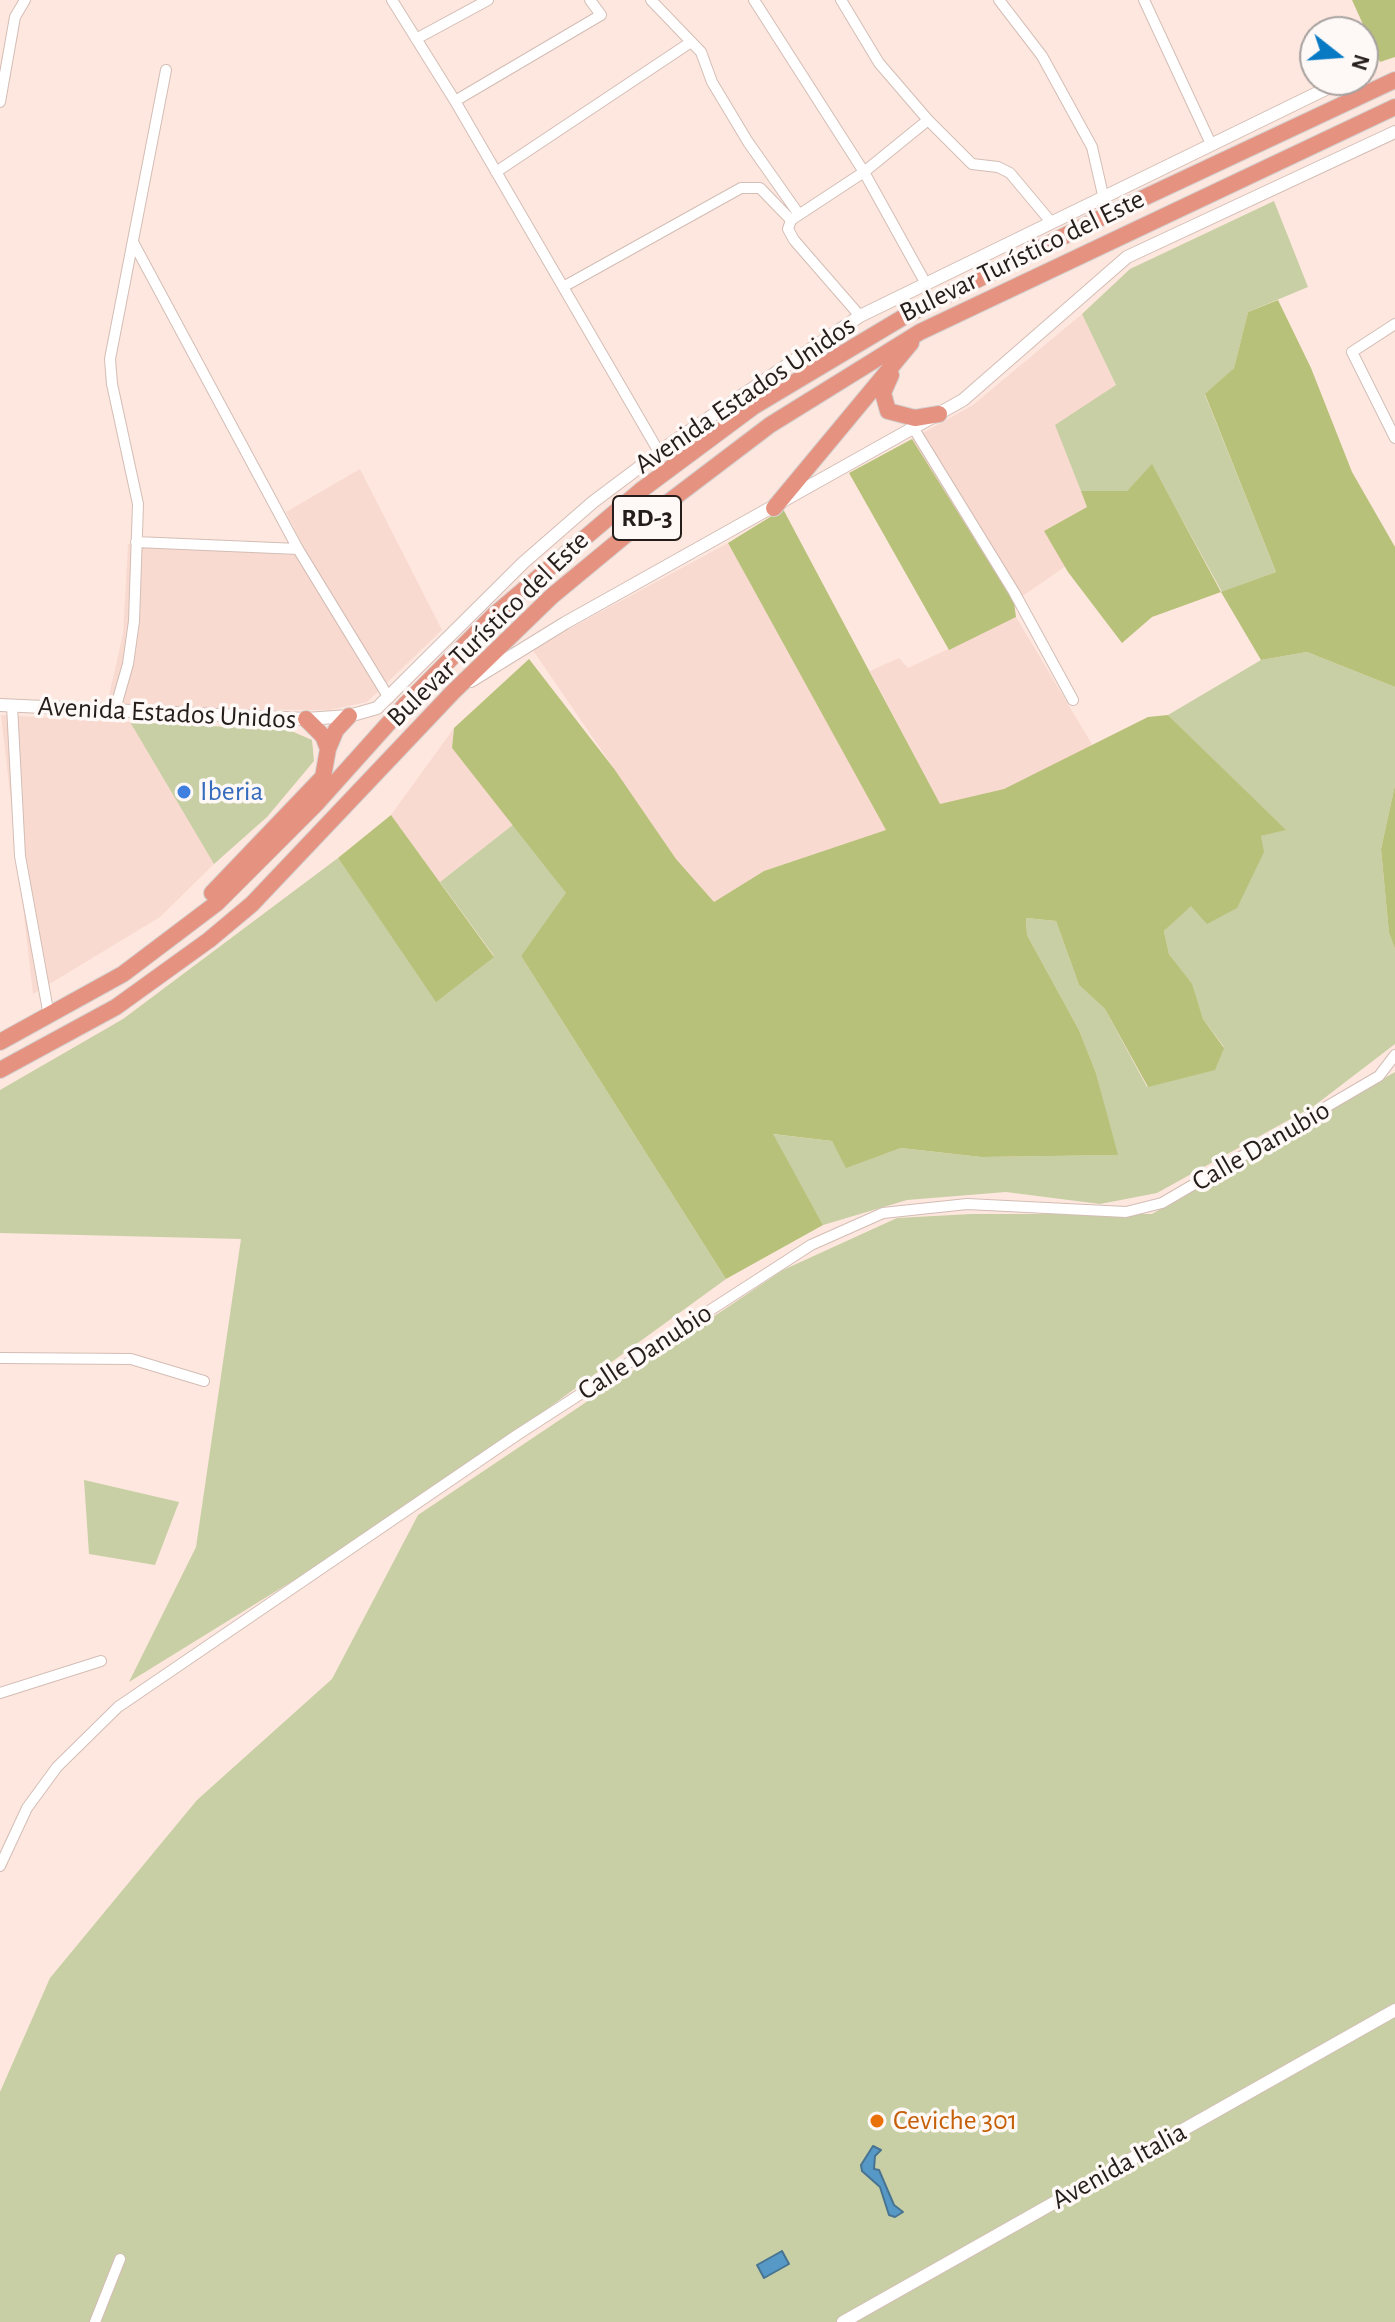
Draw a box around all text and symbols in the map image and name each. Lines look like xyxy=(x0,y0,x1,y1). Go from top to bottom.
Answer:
north arrow xyxy=(1299,16,1379,96)
text: N xyxy=(1347,52,1373,73)
street label: Bulevar Turístico del Este xyxy=(894,182,1150,330)
street label: Avenida Estados Unidos xyxy=(628,309,862,481)
road number: RD-3 xyxy=(613,496,681,540)
street label: Bulevar Turístico del Este xyxy=(380,524,596,734)
street label: Avenida Estados Unidos xyxy=(37,689,297,737)
place label: Iberia xyxy=(200,775,264,809)
marker: Iberia xyxy=(175,783,193,801)
street label: Calle Danubio xyxy=(1186,1093,1336,1199)
street label: Calle Danubio xyxy=(572,1296,718,1408)
place label: Ceviche 301 xyxy=(893,2104,1017,2138)
marker: Ceviche 301 xyxy=(868,2112,886,2130)
street label: Avenida Italia xyxy=(1046,2115,1192,2217)

